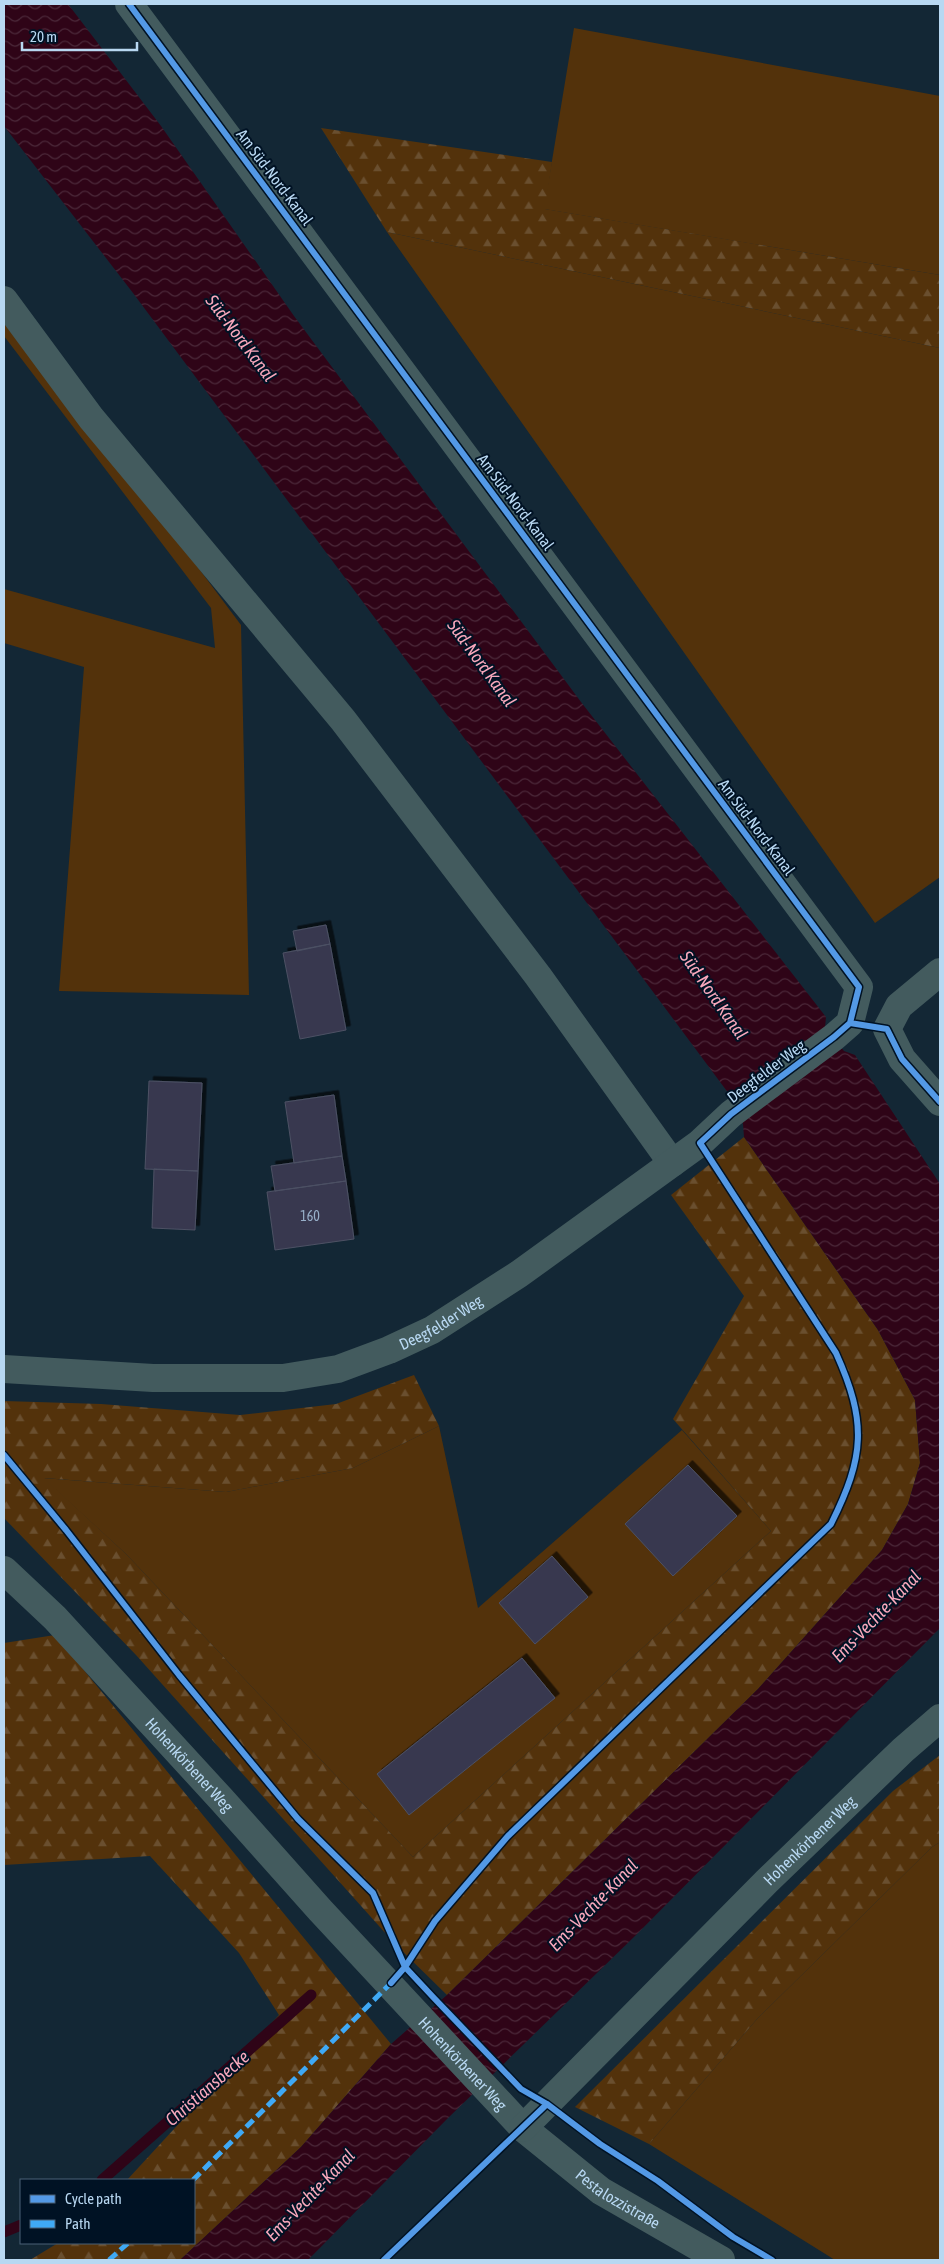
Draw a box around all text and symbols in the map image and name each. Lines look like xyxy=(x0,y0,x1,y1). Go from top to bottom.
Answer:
scale bar xyxy=(22,20,138,52)
text: 20 m xyxy=(30,28,57,45)
street label: Am Süd-Nord-Kanal xyxy=(233,126,317,229)
water label: Süd-Nord Kanal xyxy=(201,290,280,385)
street label: Am Süd-Nord-Kanal xyxy=(474,451,558,554)
water label: Süd-Nord Kanal xyxy=(443,614,521,711)
street label: Am Süd-Nord-Kanal xyxy=(715,776,799,879)
water label: Süd-Nord Kanal xyxy=(675,946,752,1043)
street label: Deegfelder Weg xyxy=(723,1036,809,1107)
house number: 160 xyxy=(300,1208,320,1224)
street label: Deegfelder Weg xyxy=(396,1291,486,1353)
water label: Ems-Vechte-Kanal xyxy=(827,1566,925,1666)
street label: Hohenkörbener Weg xyxy=(142,1714,237,1816)
street label: Hohenkörbener Weg xyxy=(760,1792,860,1889)
water label: Ems-Vechte-Kanal xyxy=(544,1855,642,1955)
street label: Hohenkörbener Weg xyxy=(415,2013,511,2114)
water label: Christiansbecke xyxy=(161,2046,253,2130)
water label: Ems-Vechte-Kanal xyxy=(261,2145,359,2245)
street label: Pestalozzistraße xyxy=(572,2165,663,2232)
legend xyxy=(20,2179,195,2244)
text: Cycle path xyxy=(65,2190,122,2207)
text: Path xyxy=(65,2215,91,2232)

